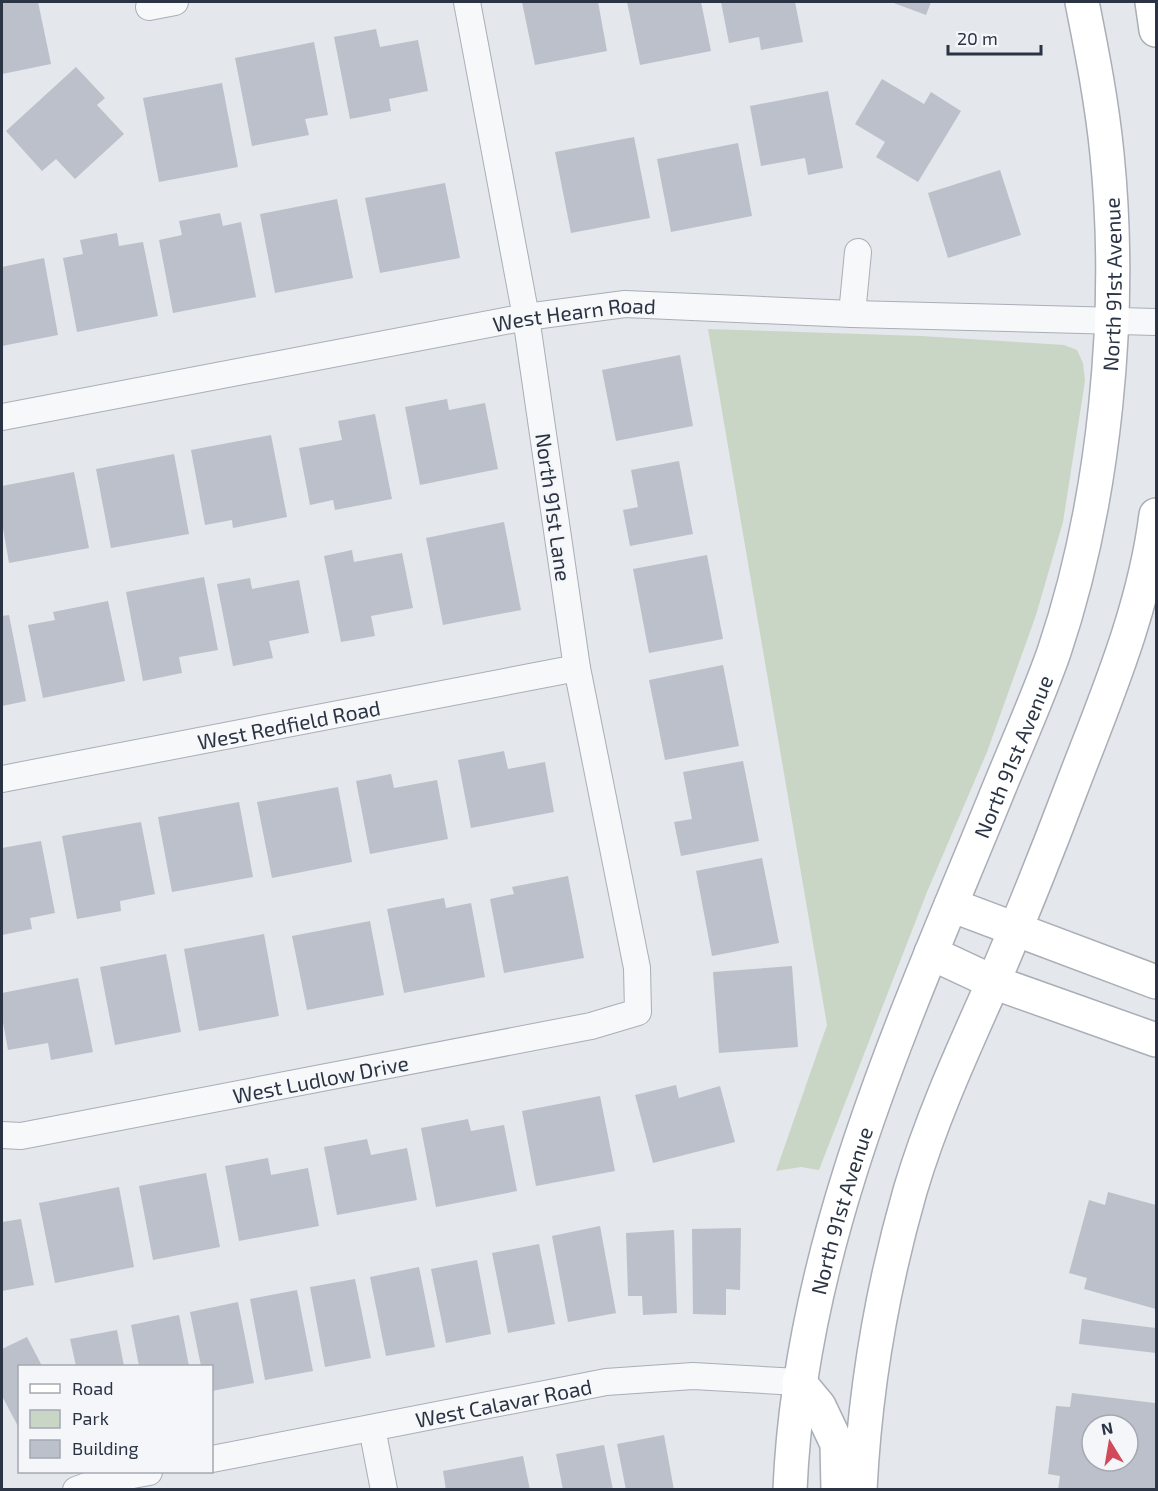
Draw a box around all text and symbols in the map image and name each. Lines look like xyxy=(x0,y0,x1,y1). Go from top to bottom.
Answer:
scale bar xyxy=(948,18,1041,56)
text: 20 m xyxy=(957,27,998,49)
street label: North 91st Avenue xyxy=(1096,197,1125,372)
street label: West Hearn Road xyxy=(490,291,657,336)
street label: North 91st Lane xyxy=(531,431,577,583)
street label: North 91st Avenue xyxy=(968,671,1057,841)
street label: West Redfield Road xyxy=(195,694,382,754)
street label: West Ludlow Drive xyxy=(230,1049,411,1107)
street label: North 91st Avenue xyxy=(805,1123,877,1297)
legend xyxy=(18,1365,213,1473)
street label: West Calavar Road xyxy=(413,1373,594,1431)
text: Road xyxy=(72,1377,113,1399)
text: Park xyxy=(72,1407,109,1429)
north arrow xyxy=(1080,1413,1140,1473)
text: N xyxy=(1100,1417,1115,1438)
text: Building xyxy=(72,1437,139,1459)

